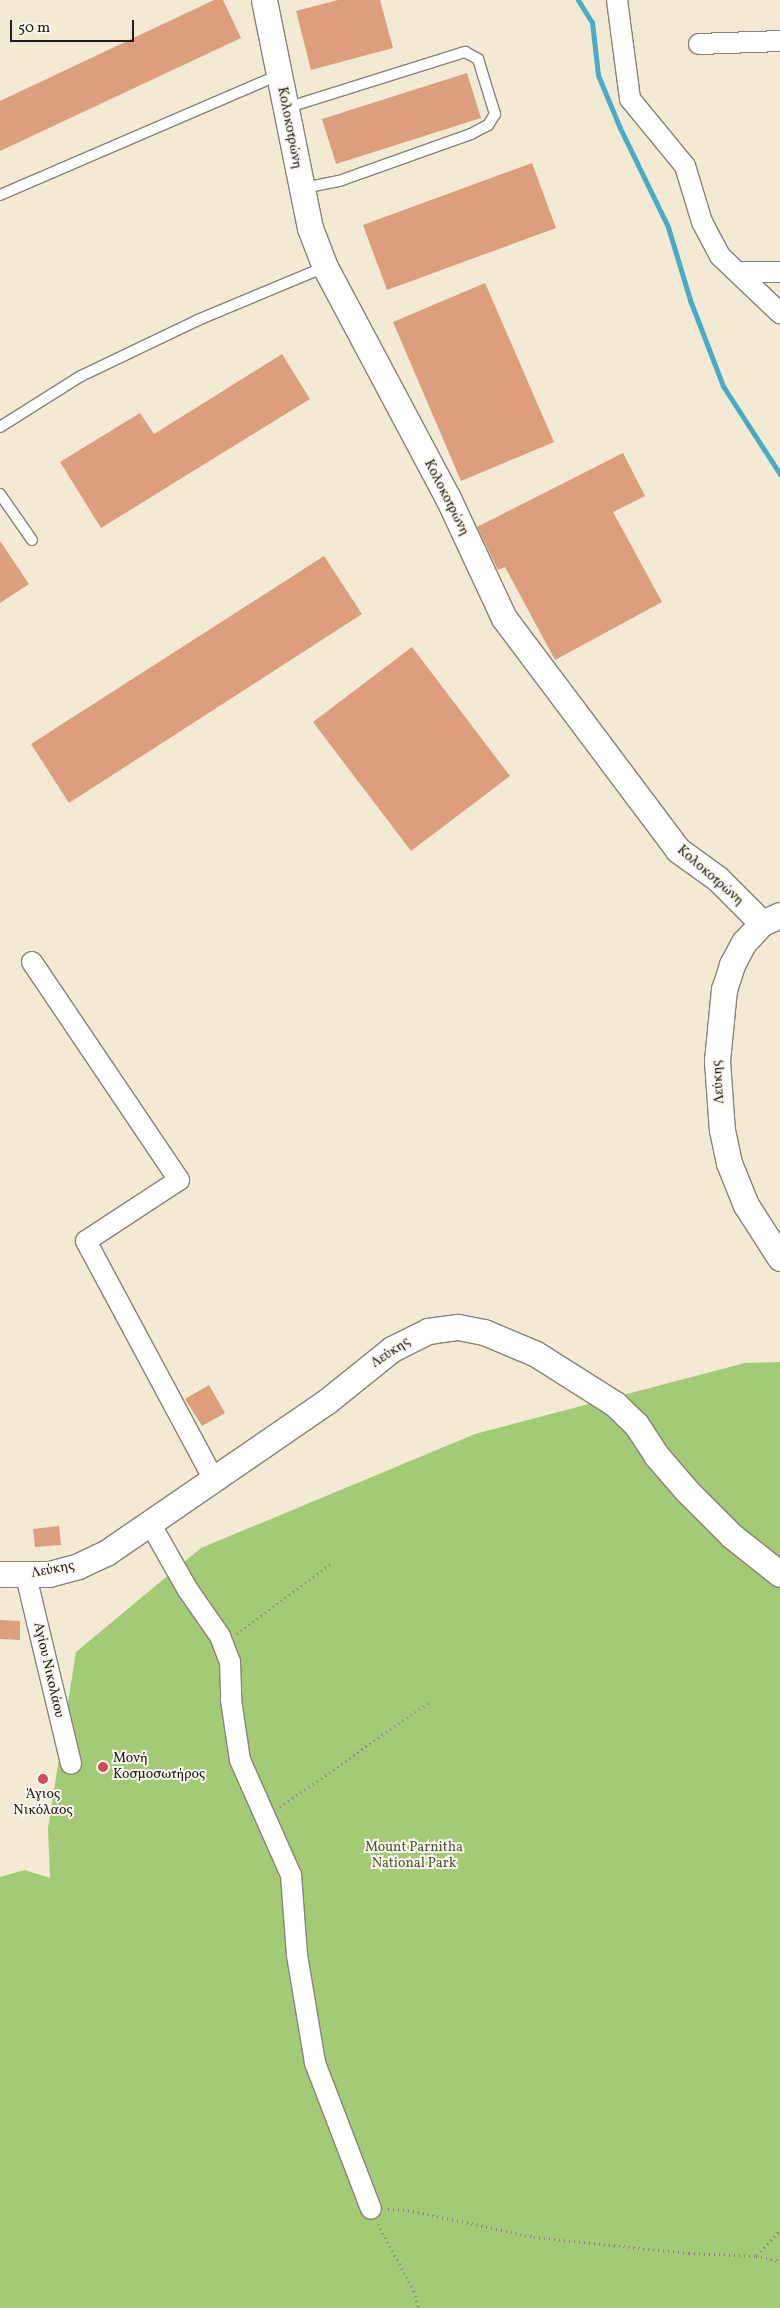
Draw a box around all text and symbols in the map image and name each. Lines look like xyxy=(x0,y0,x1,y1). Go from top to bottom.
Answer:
scale bar xyxy=(12,10,136,42)
text: 50 m xyxy=(18,18,50,39)
street label: Κολοκοτρώνη xyxy=(273,86,305,170)
street label: Κολοκοτρώνη xyxy=(420,457,472,539)
street label: Κολοκοτρώνη xyxy=(673,842,747,910)
street label: Λεύκης xyxy=(709,1060,729,1104)
street label: Λεύκης xyxy=(368,1334,414,1372)
street label: Λεύκης xyxy=(30,1558,76,1582)
street label: Αγίου Νικολάου xyxy=(29,1621,67,1719)
place label: Μονή Κοσμοσωτήρος xyxy=(113,1751,205,1784)
marker: Μονή Κοσμοσωτήρος xyxy=(97,1761,109,1773)
marker: Άγιος Νικόλαος xyxy=(37,1773,49,1785)
place label: Άγιος Νικόλαος xyxy=(13,1787,73,1820)
park label: Mount Parnitha National Park xyxy=(365,1840,463,1872)

